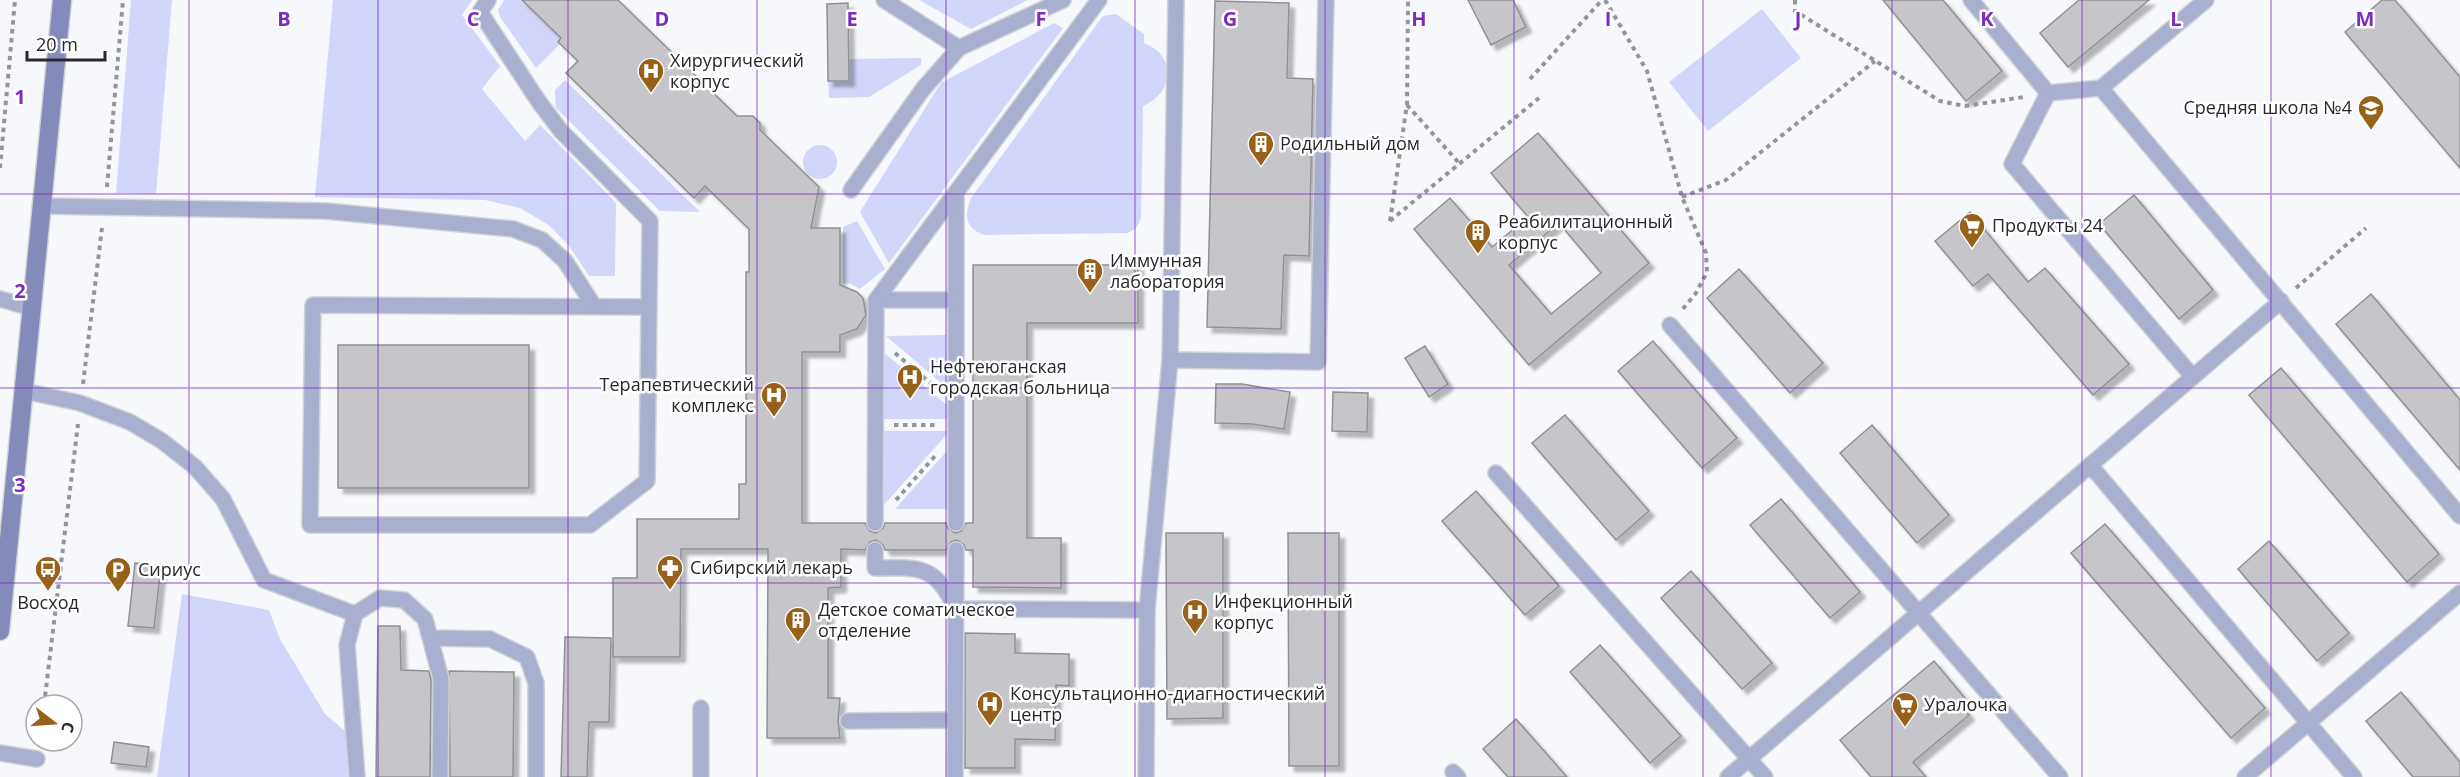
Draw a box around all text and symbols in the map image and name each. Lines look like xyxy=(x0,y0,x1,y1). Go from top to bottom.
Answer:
text: B xyxy=(277,5,291,32)
text: C xyxy=(467,5,480,32)
text: D xyxy=(655,5,669,32)
text: E xyxy=(846,5,858,32)
text: F xyxy=(1036,5,1046,32)
text: G xyxy=(1223,5,1237,32)
text: H xyxy=(1411,5,1427,32)
text: I xyxy=(1605,5,1611,32)
text: J xyxy=(1793,5,1801,32)
text: K xyxy=(1980,5,1994,32)
text: L xyxy=(2170,5,2182,32)
text: M xyxy=(2356,5,2374,32)
scale bar xyxy=(27,24,105,62)
text: 20 m xyxy=(36,32,78,56)
place label: Хирургический корпус xyxy=(670,48,804,93)
hospital icon: Хирургический корпус xyxy=(636,56,666,94)
text: 1 xyxy=(14,83,26,110)
school or university icon: Средняя школа №4 xyxy=(2356,93,2386,131)
place label: Средняя школа №4 xyxy=(2183,95,2352,119)
building icon: Родильный дом xyxy=(1246,129,1276,167)
place label: Родильный дом xyxy=(1280,131,1420,155)
place label: Реабилитационный корпус xyxy=(1498,209,1673,254)
supermarket icon: Продукты 24 xyxy=(1957,211,1987,249)
place label: Продукты 24 xyxy=(1992,213,2103,237)
building icon: Реабилитационный корпус xyxy=(1463,217,1493,255)
place label: Иммунная лаборатория xyxy=(1110,248,1225,293)
building icon: Иммунная лаборатория xyxy=(1075,256,1105,294)
text: 2 xyxy=(14,277,26,304)
place label: Нефтеюганская городская больница xyxy=(930,354,1110,399)
hospital icon: Нефтеюганская городская больница xyxy=(895,362,925,400)
place label: Терапевтический комплекс xyxy=(600,372,754,417)
hospital icon: Терапевтический комплекс xyxy=(759,380,789,418)
text: 3 xyxy=(14,471,26,498)
pharmacy icon: Сибирский лекарь xyxy=(655,553,685,591)
bus stop icon: Восход xyxy=(33,554,63,592)
parking icon: Сириус xyxy=(103,555,133,593)
place label: Сибирский лекарь xyxy=(690,555,853,579)
place label: Сириус xyxy=(138,557,201,581)
place label: Инфекционный корпус xyxy=(1214,589,1353,634)
place label: Восход xyxy=(17,590,79,614)
place label: Детское соматическое отделение xyxy=(818,597,1015,642)
hospital icon: Инфекционный корпус xyxy=(1180,597,1210,635)
building icon: Детское соматическое отделение xyxy=(783,605,813,643)
place label: Консультационно-диагностический центр xyxy=(1010,681,1325,726)
hospital icon: Консультационно-диагностический центр xyxy=(975,689,1005,727)
supermarket icon: Уралочка xyxy=(1890,690,1920,728)
place label: Уралочка xyxy=(1924,692,2008,716)
north arrow xyxy=(24,693,84,753)
text: С xyxy=(56,719,80,735)

